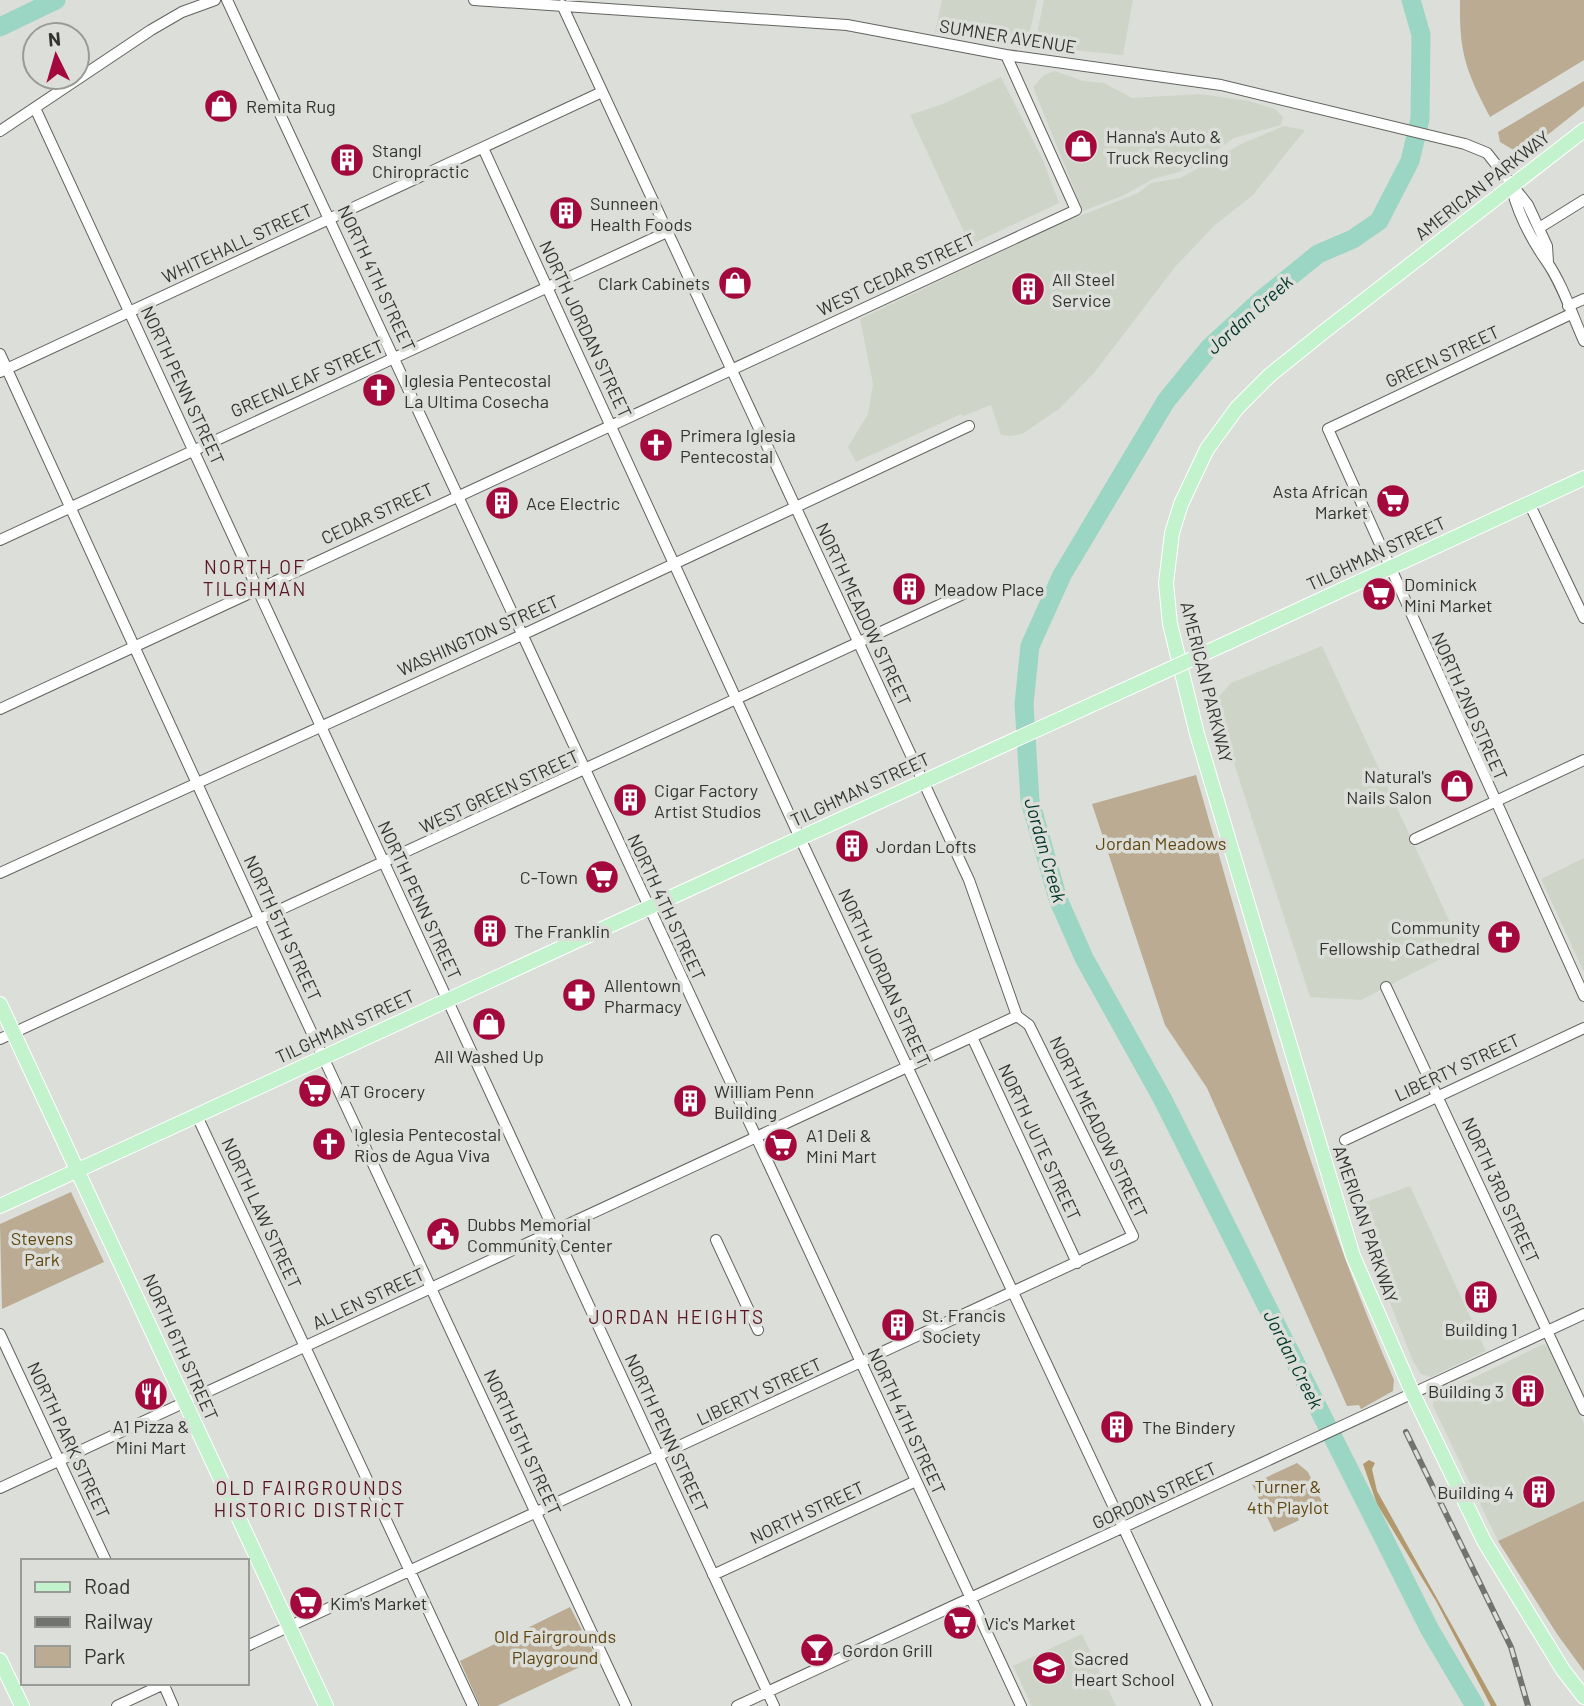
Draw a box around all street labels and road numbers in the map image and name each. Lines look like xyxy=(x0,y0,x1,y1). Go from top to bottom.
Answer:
street label: SUMNER AVENUE xyxy=(938,14,1078,58)
street label: AMERICAN PARKWAY xyxy=(1410,126,1554,244)
street label: WHITEHALL STREET xyxy=(158,198,316,288)
street label: NORTH 4TH STREET xyxy=(333,201,421,355)
street label: WEST CEDAR STREET xyxy=(813,228,979,320)
street label: NORTH JORDAN STREET xyxy=(535,237,637,421)
street label: NORTH PENN STREET xyxy=(137,302,229,468)
street label: GREEN STREET xyxy=(1382,320,1502,392)
street label: GREENLEAF STREET xyxy=(227,334,387,422)
street label: CEDAR STREET xyxy=(317,477,437,549)
street label: TILGHMAN STREET xyxy=(1303,511,1449,595)
street label: NORTH MEADOW STREET xyxy=(812,519,916,709)
street label: WASHINGTON STREET xyxy=(394,590,562,680)
street label: AMERICAN PARKWAY xyxy=(1176,599,1238,765)
street label: NORTH 2ND STREET xyxy=(1427,629,1513,783)
street label: WEST GREEN STREET xyxy=(416,744,582,838)
street label: TILGHMAN STREET xyxy=(787,747,933,831)
street label: NORTH PENN STREET xyxy=(374,817,466,983)
street label: NORTH 4TH STREET xyxy=(623,830,711,984)
street label: NORTH 5TH STREET xyxy=(240,852,326,1004)
street label: NORTH JORDAN STREET xyxy=(834,885,936,1069)
street label: TILGHMAN STREET xyxy=(272,984,418,1068)
street label: LIBERTY STREET xyxy=(1391,1028,1523,1106)
street label: NORTH MEADOW STREET xyxy=(1045,1032,1153,1222)
street label: NORTH JUTE STREET xyxy=(994,1060,1086,1224)
street label: NORTH 3RD STREET xyxy=(1458,1114,1544,1266)
street label: NORTH LAW STREET xyxy=(217,1134,307,1292)
street label: AMERICAN PARKWAY xyxy=(1329,1142,1403,1306)
street label: ALLEN STREET xyxy=(308,1262,428,1334)
street label: NORTH 6TH STREET xyxy=(139,1270,223,1424)
street label: NORTH 4TH STREET xyxy=(863,1344,951,1498)
street label: NORTH PENN STREET xyxy=(621,1350,713,1516)
street label: LIBERTY STREET xyxy=(693,1352,825,1430)
street label: NORTH PARK STREET xyxy=(23,1358,115,1522)
street label: NORTH 5TH STREET xyxy=(480,1366,566,1518)
street label: GORDON STREET xyxy=(1088,1457,1220,1533)
street label: NORTH STREET xyxy=(746,1476,868,1548)

